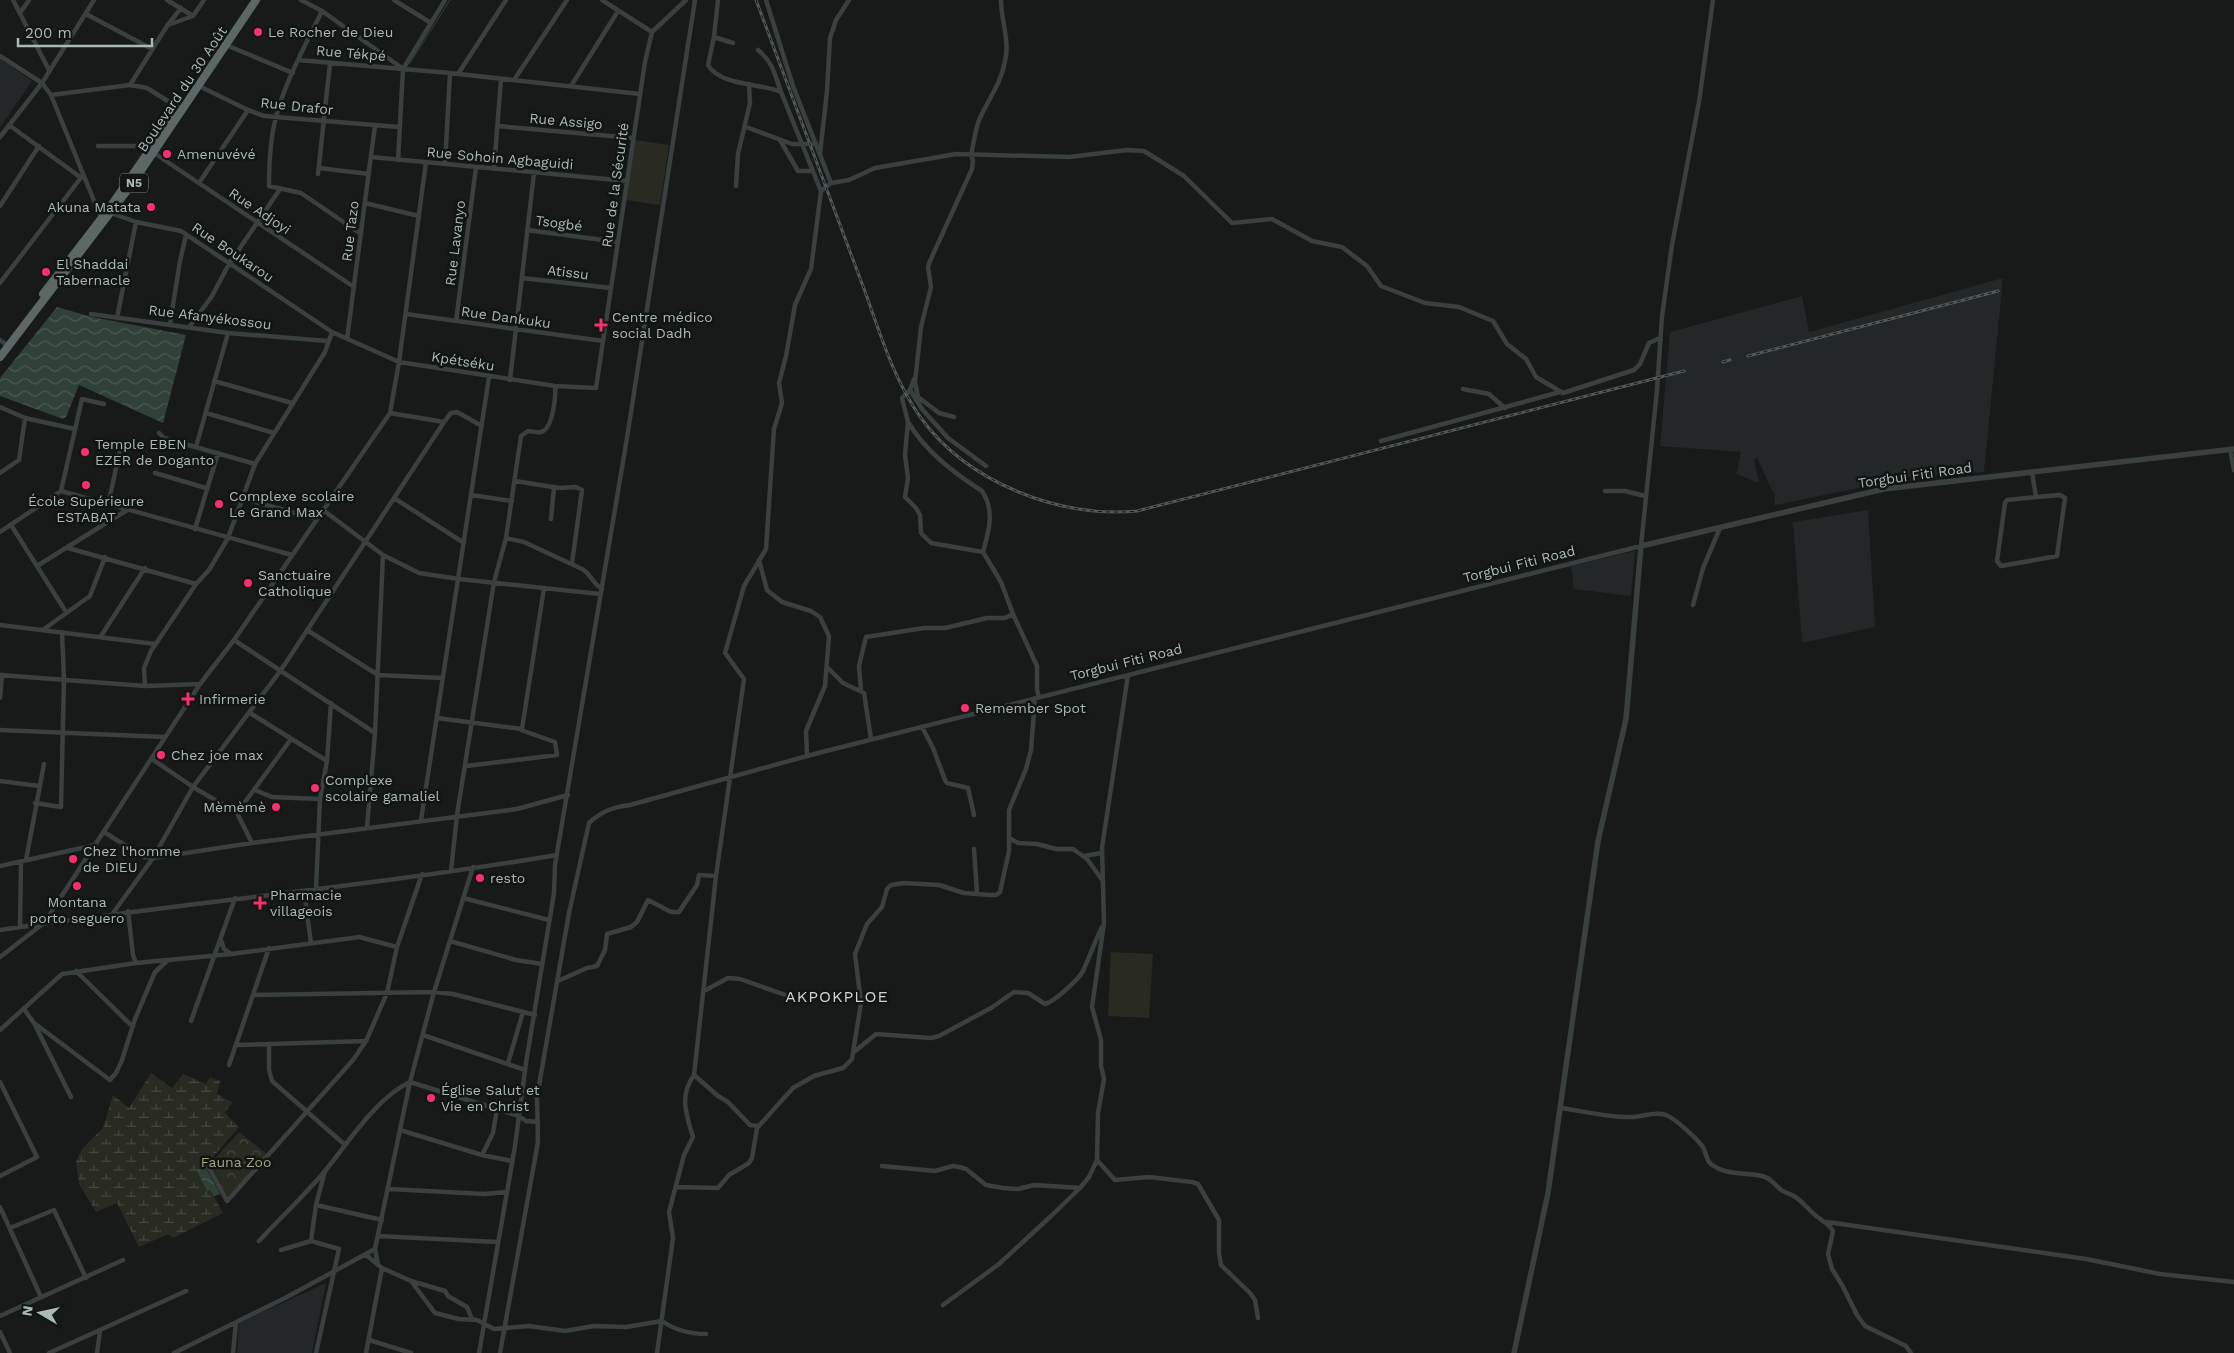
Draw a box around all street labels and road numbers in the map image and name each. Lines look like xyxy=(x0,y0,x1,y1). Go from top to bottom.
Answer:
street label: Boulevard du 30 Août xyxy=(134,23,230,155)
street label: Rue Tékpé xyxy=(315,42,387,64)
street label: Rue Drafor xyxy=(260,94,335,118)
street label: Rue Assigo xyxy=(529,110,603,132)
street label: Rue de la Sécurité xyxy=(598,122,632,248)
street label: Rue Sohoin Agbaguidi xyxy=(426,144,574,172)
road number: N5 xyxy=(120,174,148,192)
street label: Rue Adjoyi xyxy=(226,185,294,237)
street label: Rue Lavanyo xyxy=(442,199,468,287)
street label: Rue Tazo xyxy=(338,200,362,262)
street label: Tsogbé xyxy=(535,212,583,234)
street label: Rue Boukarou xyxy=(189,219,277,285)
street label: Atissu xyxy=(546,262,590,282)
street label: Rue Afanyékossou xyxy=(148,302,272,332)
street label: Rue Dankuku xyxy=(460,303,552,331)
street label: Kpétséku xyxy=(430,348,496,374)
street label: Torgbui Fiti Road xyxy=(1857,459,1973,491)
street label: Torgbui Fiti Road xyxy=(1461,542,1577,586)
street label: Torgbui Fiti Road xyxy=(1068,640,1184,684)

